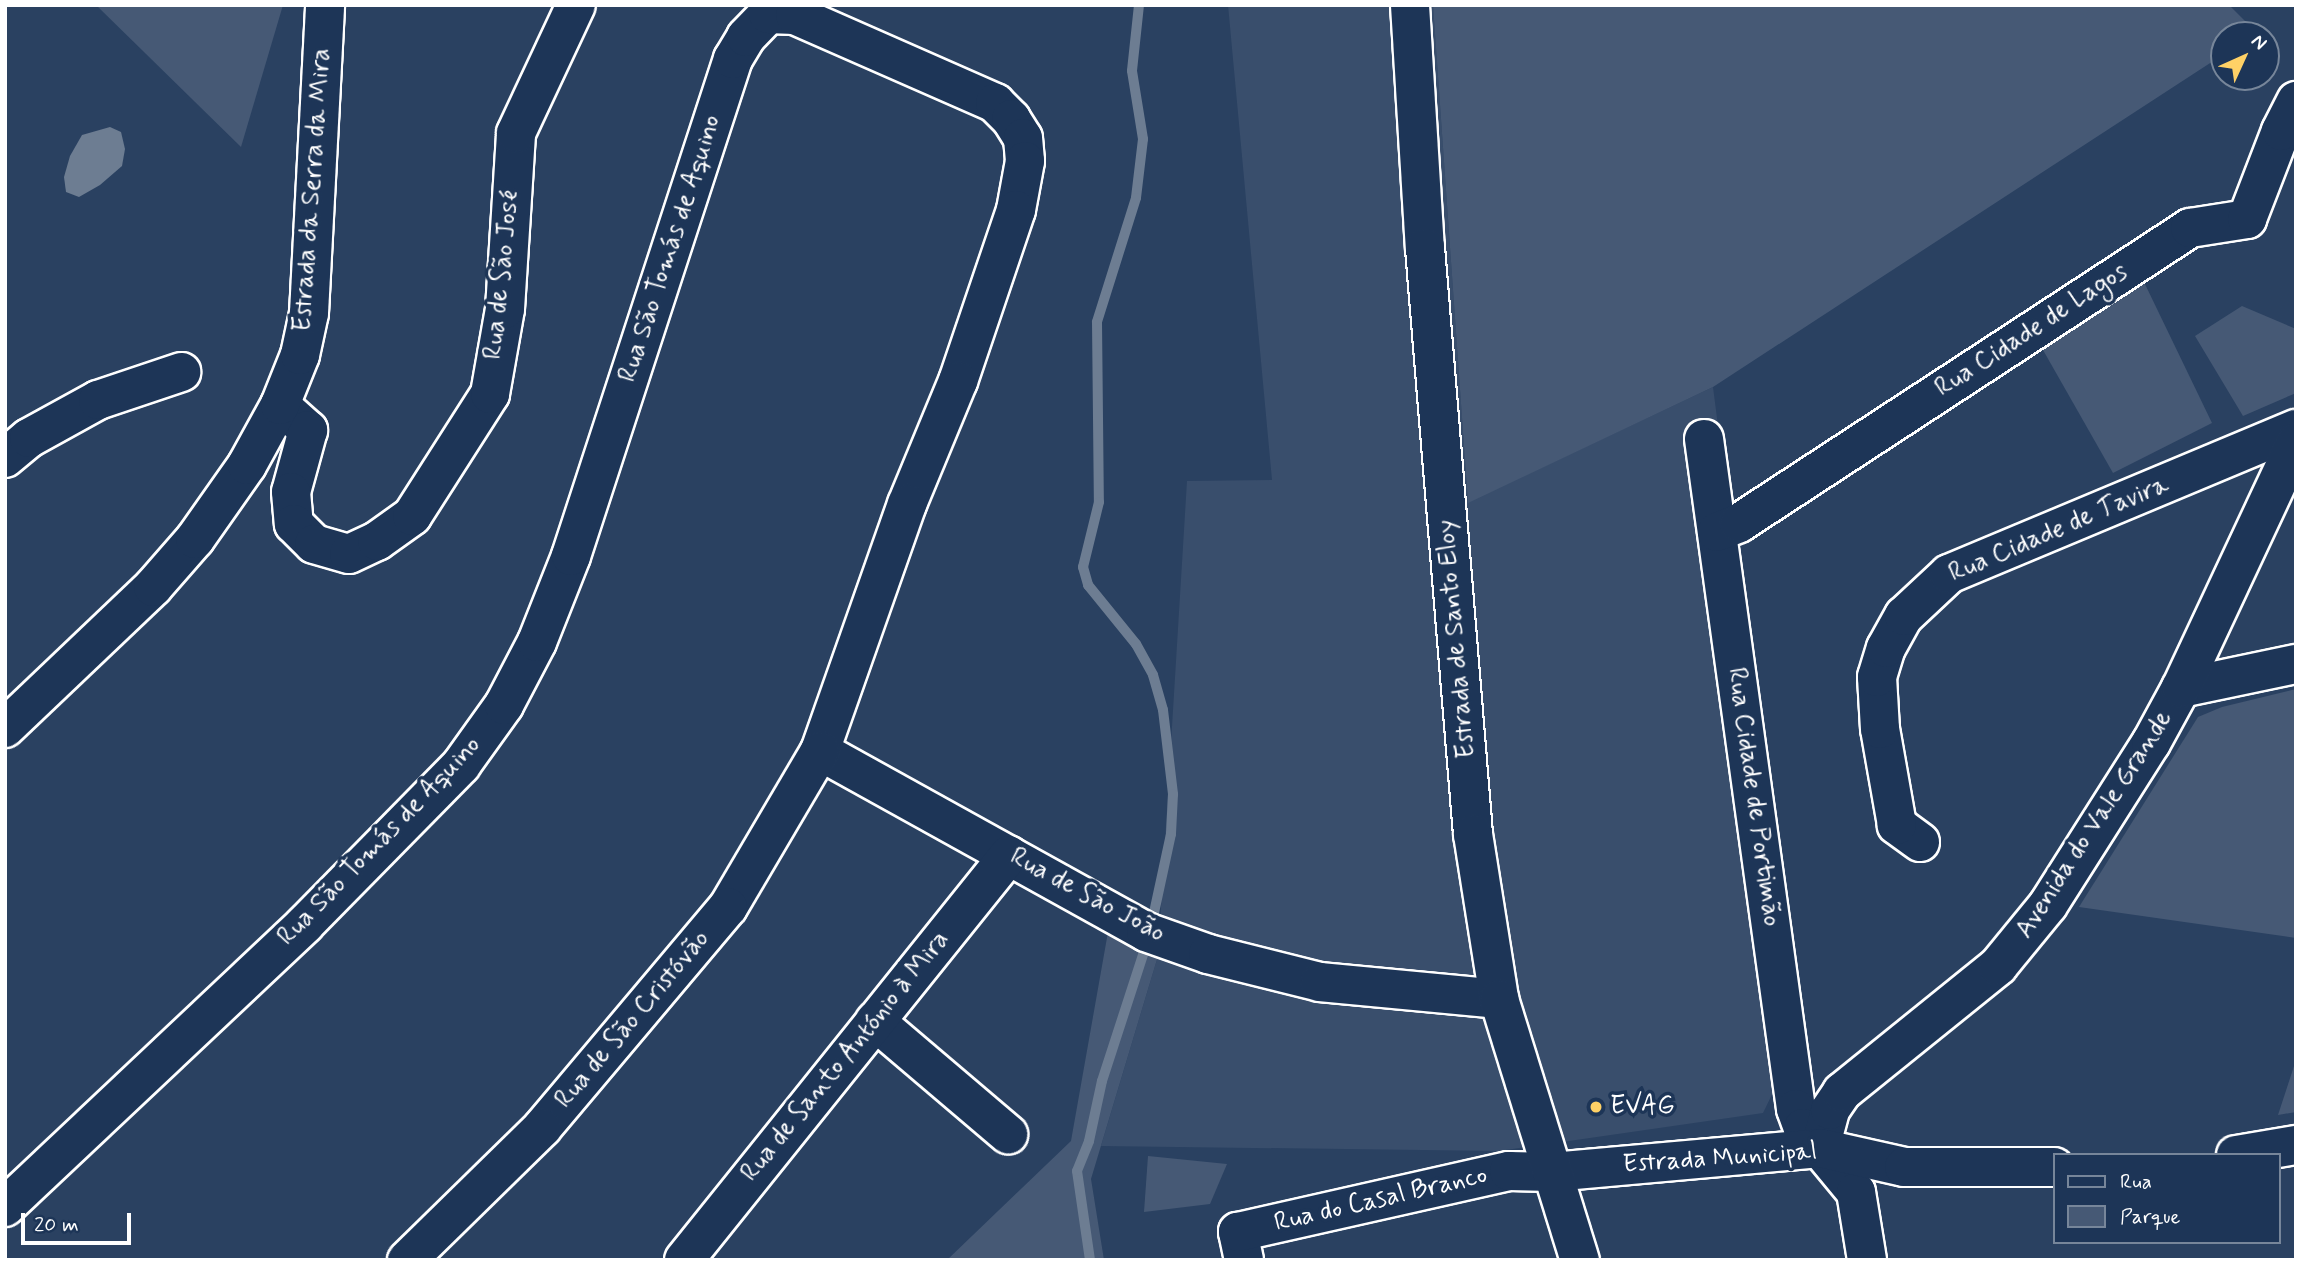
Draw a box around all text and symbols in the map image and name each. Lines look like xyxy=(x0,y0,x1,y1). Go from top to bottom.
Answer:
north arrow xyxy=(2210,21,2280,91)
text: N xyxy=(2245,29,2272,56)
street label: Estrada da Serra da Mira xyxy=(288,52,338,328)
street label: Rua São Tomás de Aquino xyxy=(614,114,728,384)
street label: Rua de São José xyxy=(478,188,528,362)
street label: Rua Cidade de Lagos xyxy=(1930,257,2134,405)
street label: Rua Cidade de Tavira xyxy=(1946,470,2172,590)
street label: Estrada de Santo Eloy xyxy=(1431,519,1483,759)
street label: Rua Cidade de Portimão xyxy=(1720,667,1786,927)
street label: Avenida do Vale Grande xyxy=(2010,706,2180,944)
street label: Rua São Tomás de Aquino xyxy=(273,732,487,952)
street label: Rua de São João xyxy=(1003,841,1171,951)
street label: Rua de São Cristóvão xyxy=(549,924,717,1116)
street label: Rua de Santo António à Mira xyxy=(737,928,955,1186)
place label: EVAG xyxy=(1610,1091,1674,1123)
marker: EVAG xyxy=(1588,1099,1604,1115)
street label: Estrada Municipal xyxy=(1623,1137,1817,1181)
legend xyxy=(2052,1153,2280,1244)
street label: Rua do Casal Branco xyxy=(1268,1159,1494,1241)
text: Rua xyxy=(2120,1168,2152,1196)
scale bar xyxy=(24,1198,135,1242)
text: Parque xyxy=(2120,1203,2180,1231)
text: 20 m xyxy=(34,1211,79,1239)

